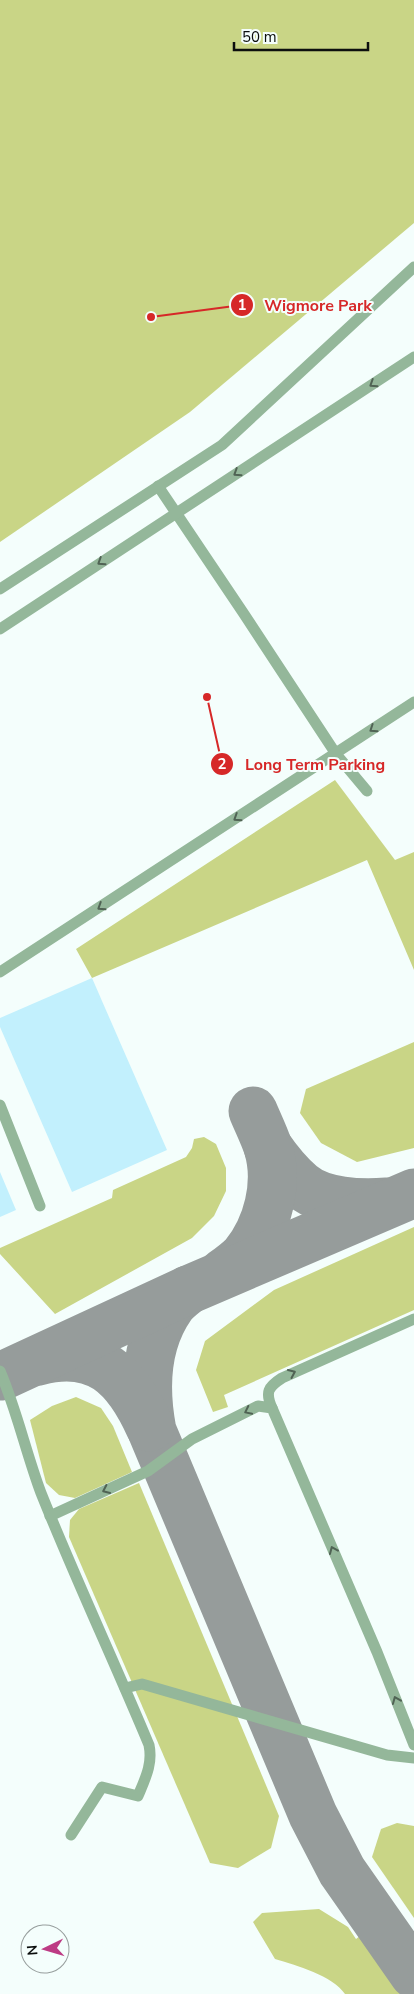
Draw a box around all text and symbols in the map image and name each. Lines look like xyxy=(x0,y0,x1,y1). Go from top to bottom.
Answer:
scale bar xyxy=(234,20,368,52)
text: 50 m xyxy=(242,27,277,47)
callout: Wigmore Park xyxy=(229,289,382,320)
text: 1 xyxy=(237,295,247,315)
text: Wigmore Park xyxy=(264,295,372,317)
one-way arrow xyxy=(370,378,379,387)
one-way arrow xyxy=(234,467,243,476)
one-way arrow xyxy=(98,556,107,565)
one-way arrow xyxy=(370,723,379,732)
callout: Long Term Parking xyxy=(210,748,395,779)
text: 2 xyxy=(217,754,227,774)
text: Long Term Parking xyxy=(245,754,385,776)
one-way arrow xyxy=(234,812,243,821)
one-way arrow xyxy=(97,900,106,910)
one-way arrow xyxy=(287,1369,296,1380)
one-way arrow xyxy=(244,1405,253,1415)
one-way arrow xyxy=(102,1484,111,1495)
one-way arrow xyxy=(329,1546,340,1555)
one-way arrow xyxy=(392,1696,402,1704)
north arrow xyxy=(20,1924,70,1974)
text: N xyxy=(23,1944,42,1956)

